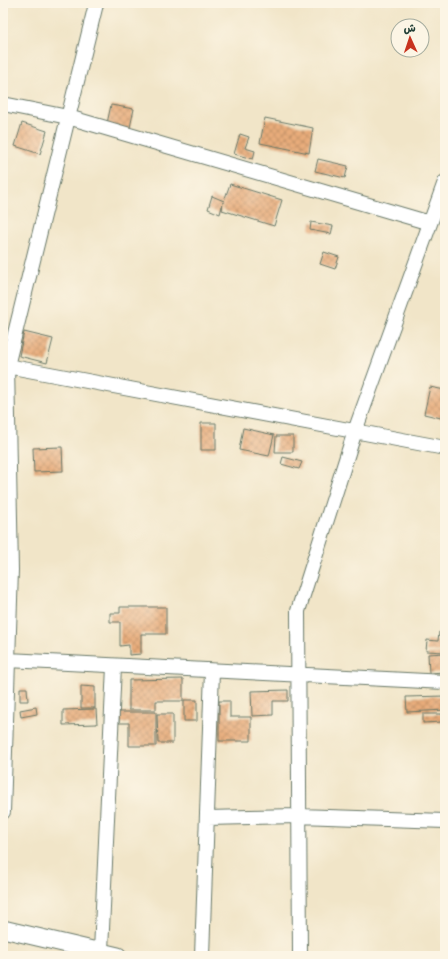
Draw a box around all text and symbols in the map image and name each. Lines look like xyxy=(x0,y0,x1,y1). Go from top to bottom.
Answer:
north arrow xyxy=(390,18,430,58)
text: ش xyxy=(403,19,416,38)

